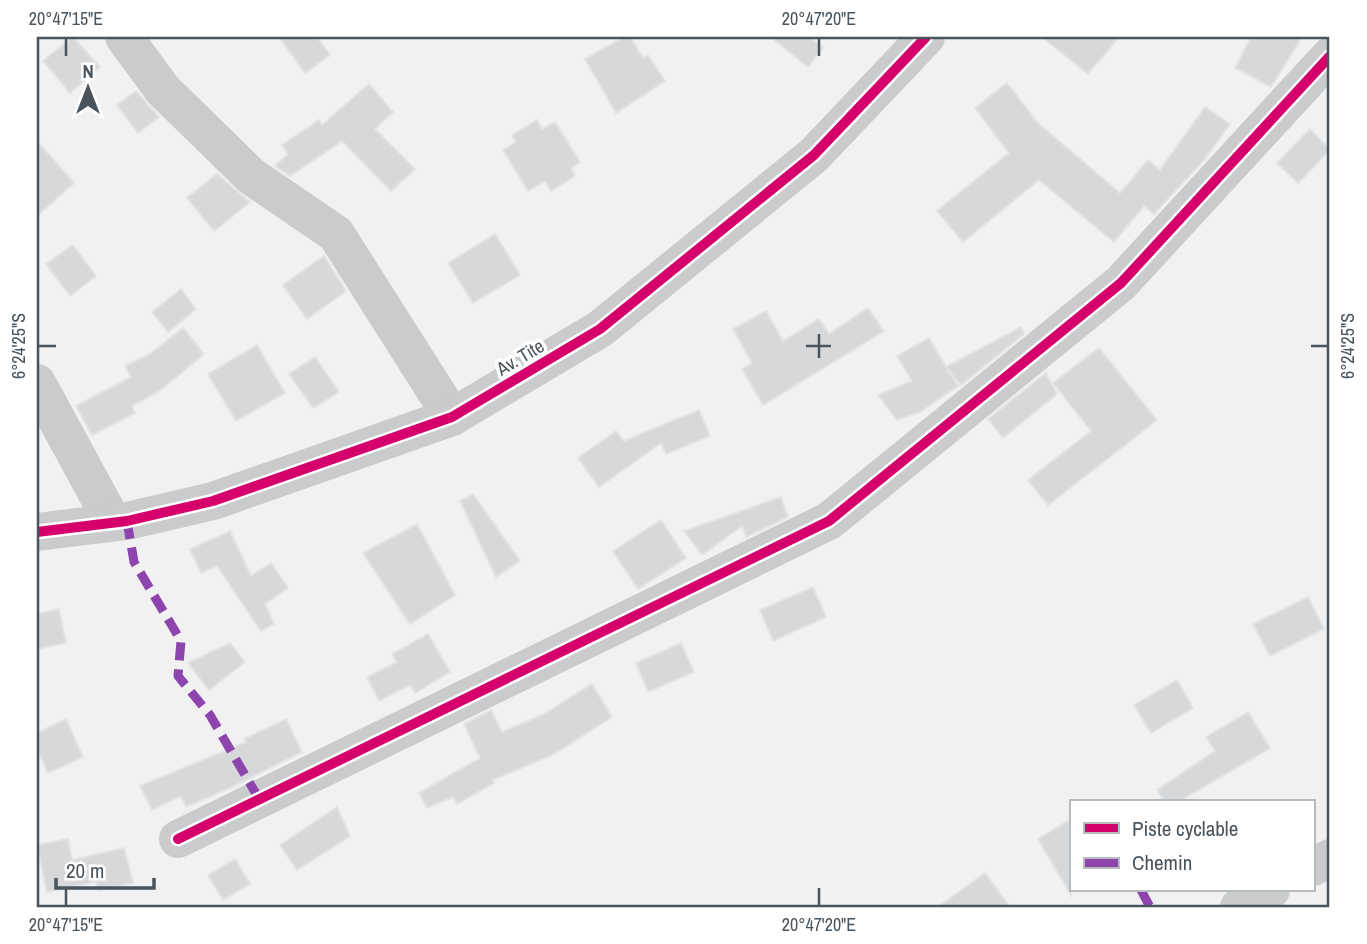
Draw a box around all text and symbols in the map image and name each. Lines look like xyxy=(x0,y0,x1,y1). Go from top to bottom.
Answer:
text: 20°47'15"E xyxy=(29,6,103,31)
text: 20°47'20"E xyxy=(782,6,856,31)
north arrow xyxy=(52,52,122,122)
text: N xyxy=(82,58,94,84)
text: 6°24'25"S xyxy=(6,313,31,379)
text: 6°24'25"S xyxy=(1335,313,1360,379)
street label: Av. Tite xyxy=(490,333,549,382)
legend xyxy=(1070,800,1314,892)
text: Piste cyclable xyxy=(1132,814,1238,843)
scale bar xyxy=(56,846,154,890)
text: Chemin xyxy=(1132,848,1192,877)
text: 20 m xyxy=(66,856,104,885)
text: 20°47'15"E xyxy=(29,912,103,937)
text: 20°47'20"E xyxy=(782,912,856,937)

